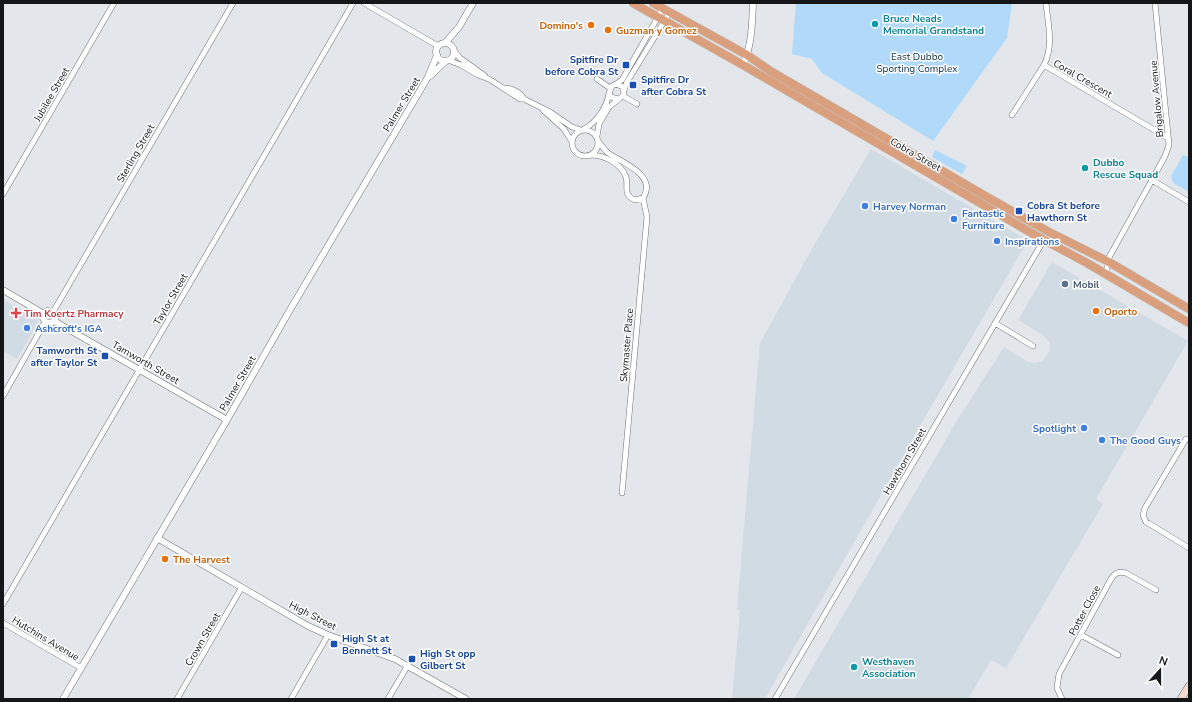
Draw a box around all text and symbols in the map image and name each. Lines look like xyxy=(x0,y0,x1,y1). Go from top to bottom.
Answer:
place label: Bruce Neads Memorial Grandstand xyxy=(883,12,984,38)
place label: Domino's xyxy=(539,19,583,33)
marker: Bruce Neads Memorial Grandstand xyxy=(870,19,880,29)
marker: Domino's xyxy=(586,20,596,30)
place label: Guzman y Gomez xyxy=(616,24,697,38)
marker: Guzman y Gomez xyxy=(603,25,613,35)
park label: East Dubbo Sporting Complex xyxy=(876,50,958,76)
place label: Spitfire Dr before Cobra St xyxy=(545,53,618,79)
street label: Coral Crescent xyxy=(1051,56,1115,102)
marker: Spitfire Dr before Cobra St xyxy=(621,60,631,70)
street label: Brigalow Avenue xyxy=(1147,60,1167,138)
street label: Jubilee Street xyxy=(30,64,73,125)
place label: Spitfire Dr after Cobra St xyxy=(641,73,706,99)
street label: Palmer Street xyxy=(380,74,424,135)
marker: Spitfire Dr after Cobra St xyxy=(628,80,638,90)
street label: Sterling Street xyxy=(114,121,158,185)
street label: Cobra Street xyxy=(888,135,944,175)
place label: Dubbo Rescue Squad xyxy=(1093,156,1158,182)
marker: Dubbo Rescue Squad xyxy=(1080,163,1090,173)
place label: Cobra St before Hawthorn St xyxy=(1027,199,1101,225)
place label: Harvey Norman xyxy=(873,200,946,214)
marker: Harvey Norman xyxy=(860,201,870,211)
marker: Cobra St before Hawthorn St xyxy=(1014,206,1024,216)
place label: Fantastic Furniture xyxy=(962,207,1005,233)
marker: Fantastic Furniture xyxy=(949,214,959,224)
place label: Inspirations xyxy=(1005,235,1059,249)
marker: Inspirations xyxy=(992,236,1002,246)
street label: Taylor Street xyxy=(150,271,192,328)
place label: Mobil xyxy=(1073,278,1100,292)
marker: Mobil xyxy=(1060,279,1070,289)
place label: Oporto xyxy=(1104,305,1138,319)
marker: Oporto xyxy=(1091,306,1101,316)
place label: Tim Koertz Pharmacy xyxy=(24,307,124,321)
marker: Tim Koertz Pharmacy xyxy=(11,308,21,318)
street label: Skymaster Place xyxy=(617,308,637,383)
place label: Ashcroft's IGA xyxy=(35,322,103,336)
marker: Ashcroft's IGA xyxy=(22,323,32,333)
street label: Tamworth Street xyxy=(109,338,182,388)
place label: Tamworth St after Taylor St xyxy=(31,344,97,370)
marker: Tamworth St after Taylor St xyxy=(100,351,110,361)
street label: Palmer Street xyxy=(216,353,260,414)
place label: Spotlight xyxy=(1033,422,1076,436)
marker: Spotlight xyxy=(1079,423,1089,433)
street label: Hawthorn Street xyxy=(880,425,930,498)
place label: The Good Guys xyxy=(1110,434,1181,448)
marker: The Good Guys xyxy=(1097,435,1107,445)
place label: The Harvest xyxy=(173,553,230,567)
marker: The Harvest xyxy=(160,554,170,564)
street label: Potter Close xyxy=(1066,583,1104,638)
street label: High Street xyxy=(287,598,339,634)
street label: Crown Street xyxy=(182,610,224,669)
street label: Hutchins Avenue xyxy=(9,613,82,665)
place label: High St at Bennett St xyxy=(342,632,392,658)
marker: High St at Bennett St xyxy=(329,639,339,649)
place label: High St opp Gilbert St xyxy=(420,647,475,673)
north arrow xyxy=(1140,650,1180,690)
text: N xyxy=(1157,653,1170,670)
marker: High St opp Gilbert St xyxy=(407,654,417,664)
place label: Westhaven Association xyxy=(862,655,916,681)
marker: Westhaven Association xyxy=(849,662,859,672)

